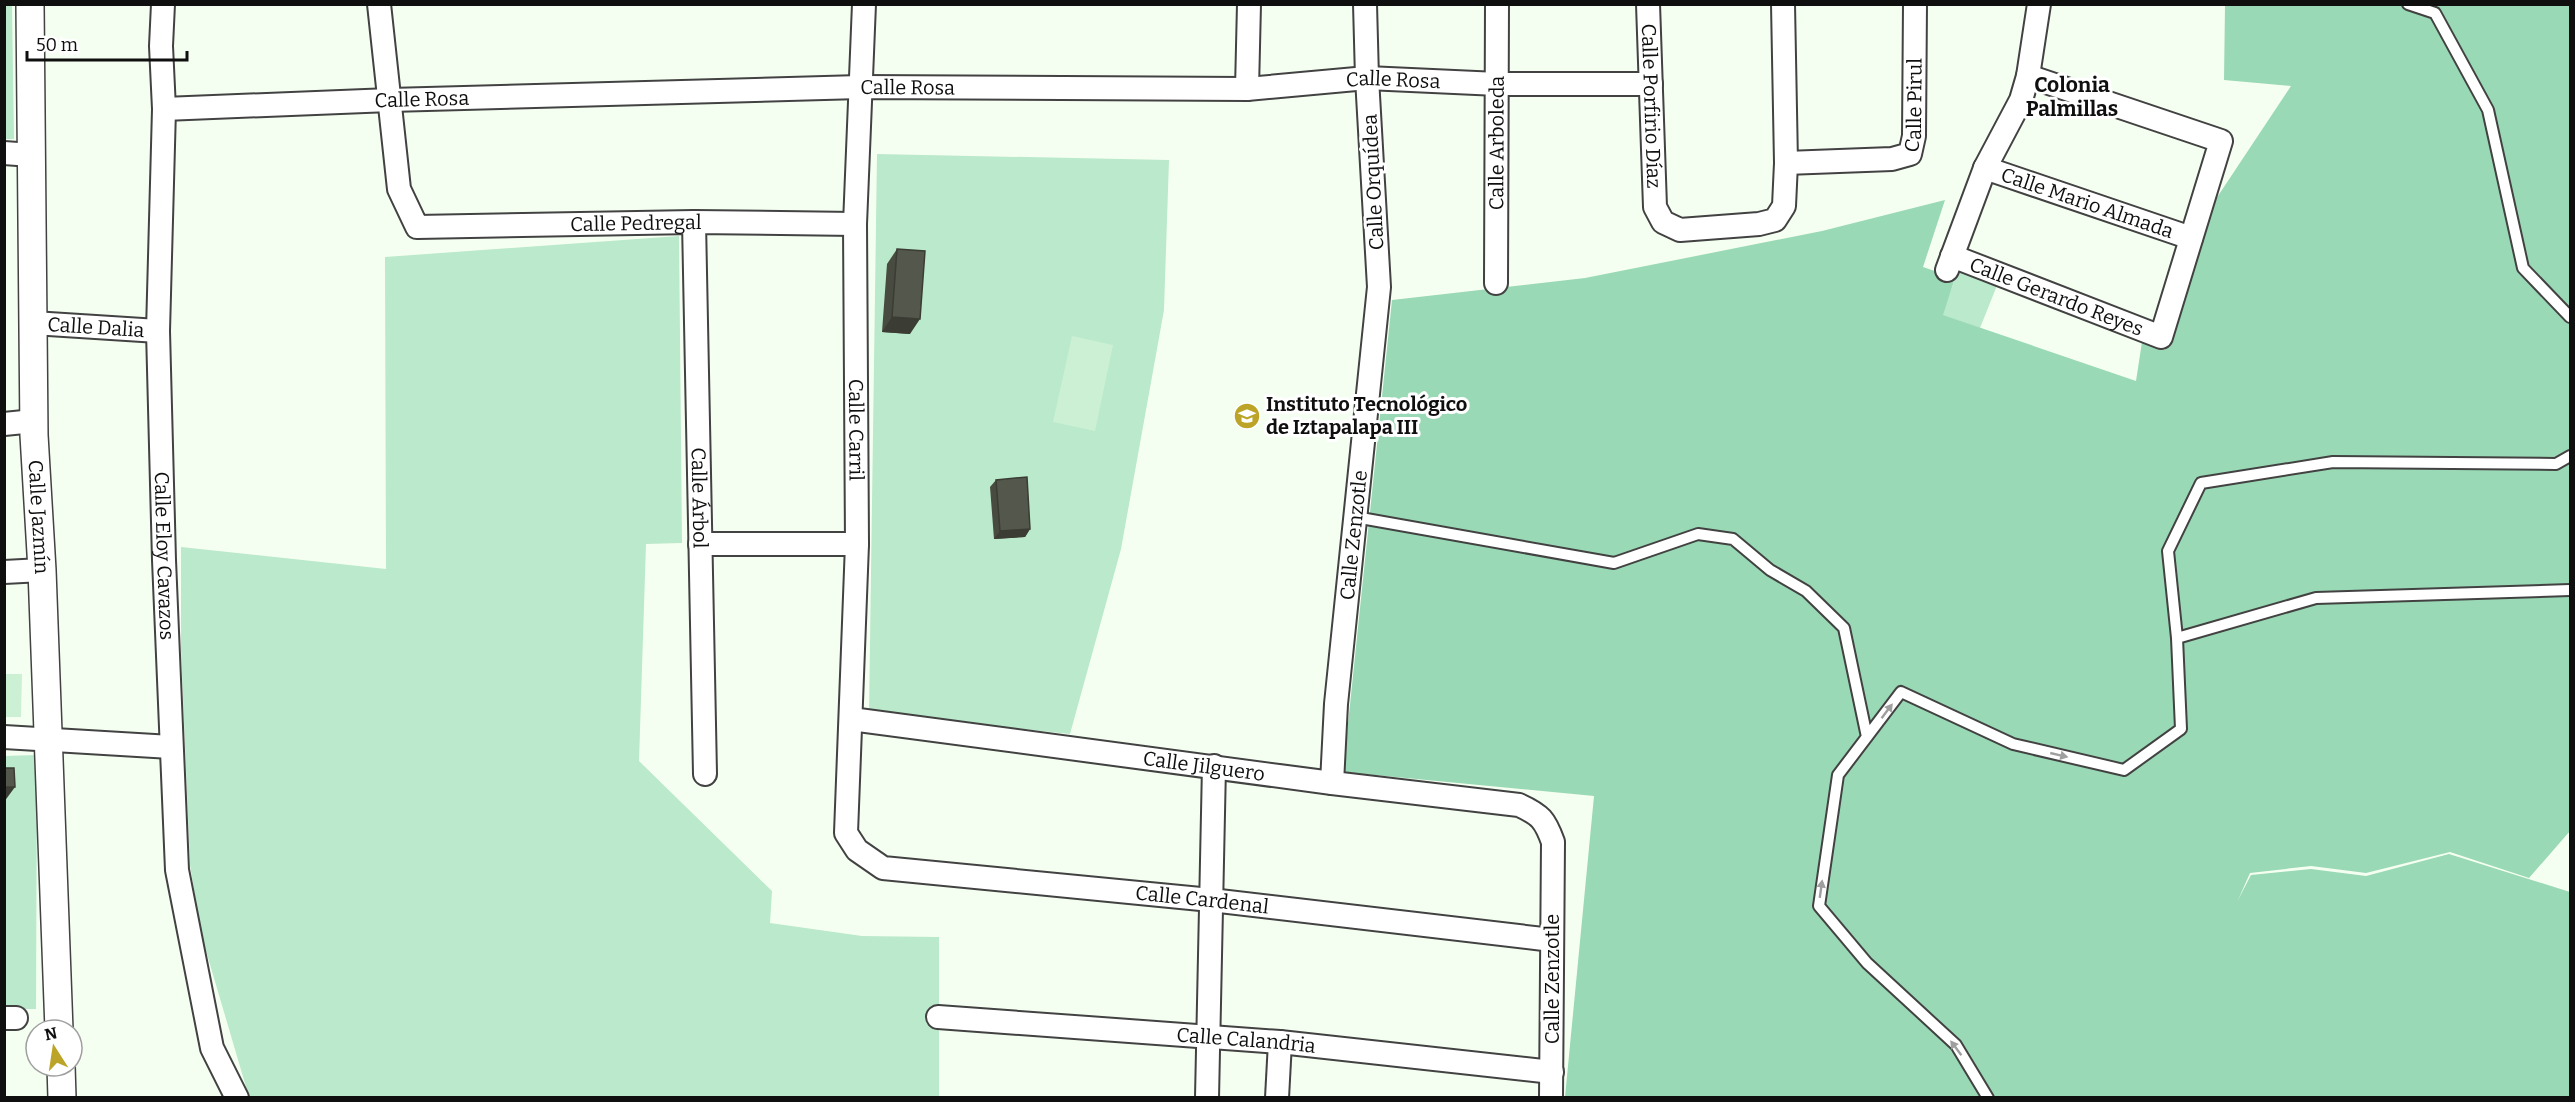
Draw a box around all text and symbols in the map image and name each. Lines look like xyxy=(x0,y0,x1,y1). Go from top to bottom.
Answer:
street label: Calle Porfirio Díaz xyxy=(1637,23,1666,189)
scale bar xyxy=(27,24,188,62)
text: 50 m xyxy=(36,34,78,56)
street label: Calle Pirul xyxy=(1899,58,1927,155)
street label: Calle Rosa xyxy=(1345,66,1441,93)
district label: Colonia Palmillas xyxy=(2026,72,2118,122)
street label: Calle Rosa xyxy=(860,75,955,99)
street label: Calle Arboleda xyxy=(1484,76,1509,210)
street label: Calle Rosa xyxy=(374,86,470,113)
street label: Calle Orquídea xyxy=(1357,113,1389,251)
street label: Calle Mario Almada xyxy=(1998,162,2177,243)
street label: Calle Pedregal xyxy=(570,210,702,236)
street label: Calle Gerardo Reyes xyxy=(1966,252,2147,341)
street label: Calle Dalia xyxy=(47,312,145,342)
street label: Calle Carril xyxy=(844,379,869,481)
place label: Instituto Tecnológico de Iztapalapa III xyxy=(1266,392,1467,439)
school or university icon: Instituto Tecnológico de Iztapalapa III xyxy=(1232,401,1262,431)
street label: Calle Árbol xyxy=(686,447,713,549)
street label: Calle Jazmín xyxy=(23,459,54,575)
street label: Calle Zenzotle xyxy=(1335,469,1372,601)
street label: Calle Eloy Cavazos xyxy=(150,471,179,640)
one-way arrow xyxy=(1880,704,1892,719)
street label: Calle Jilguero xyxy=(1141,746,1266,786)
one-way arrow xyxy=(2050,750,2069,760)
one-way arrow xyxy=(1817,879,1826,898)
street label: Calle Cardenal xyxy=(1134,881,1270,919)
street label: Calle Zenzotle xyxy=(1540,914,1564,1044)
north arrow xyxy=(24,1018,84,1078)
street label: Calle Calandria xyxy=(1176,1022,1317,1058)
text: N xyxy=(43,1023,59,1044)
one-way arrow xyxy=(1950,1041,1962,1057)

